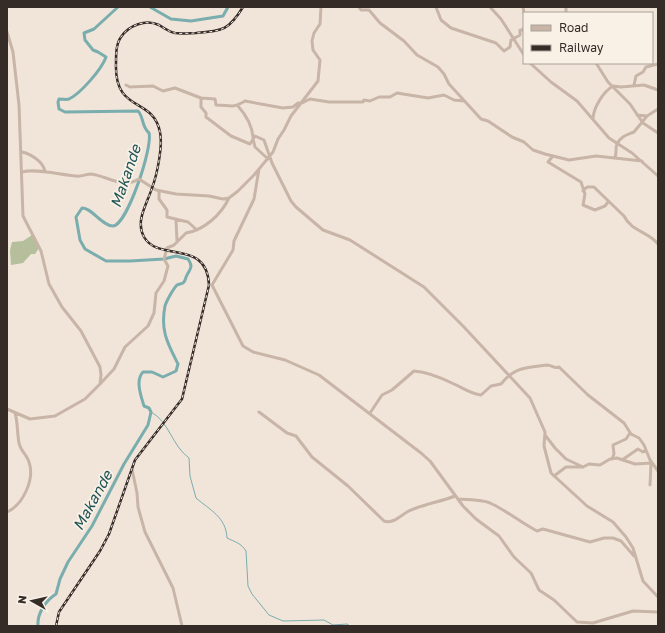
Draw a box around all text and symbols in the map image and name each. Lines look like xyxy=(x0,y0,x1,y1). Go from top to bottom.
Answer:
legend xyxy=(523,12,653,64)
text: Road xyxy=(559,20,588,35)
text: Railway xyxy=(559,40,604,55)
water label: Makande xyxy=(106,141,145,210)
water label: Makande xyxy=(68,466,116,533)
north arrow xyxy=(12,581,52,621)
text: N xyxy=(15,594,29,605)

